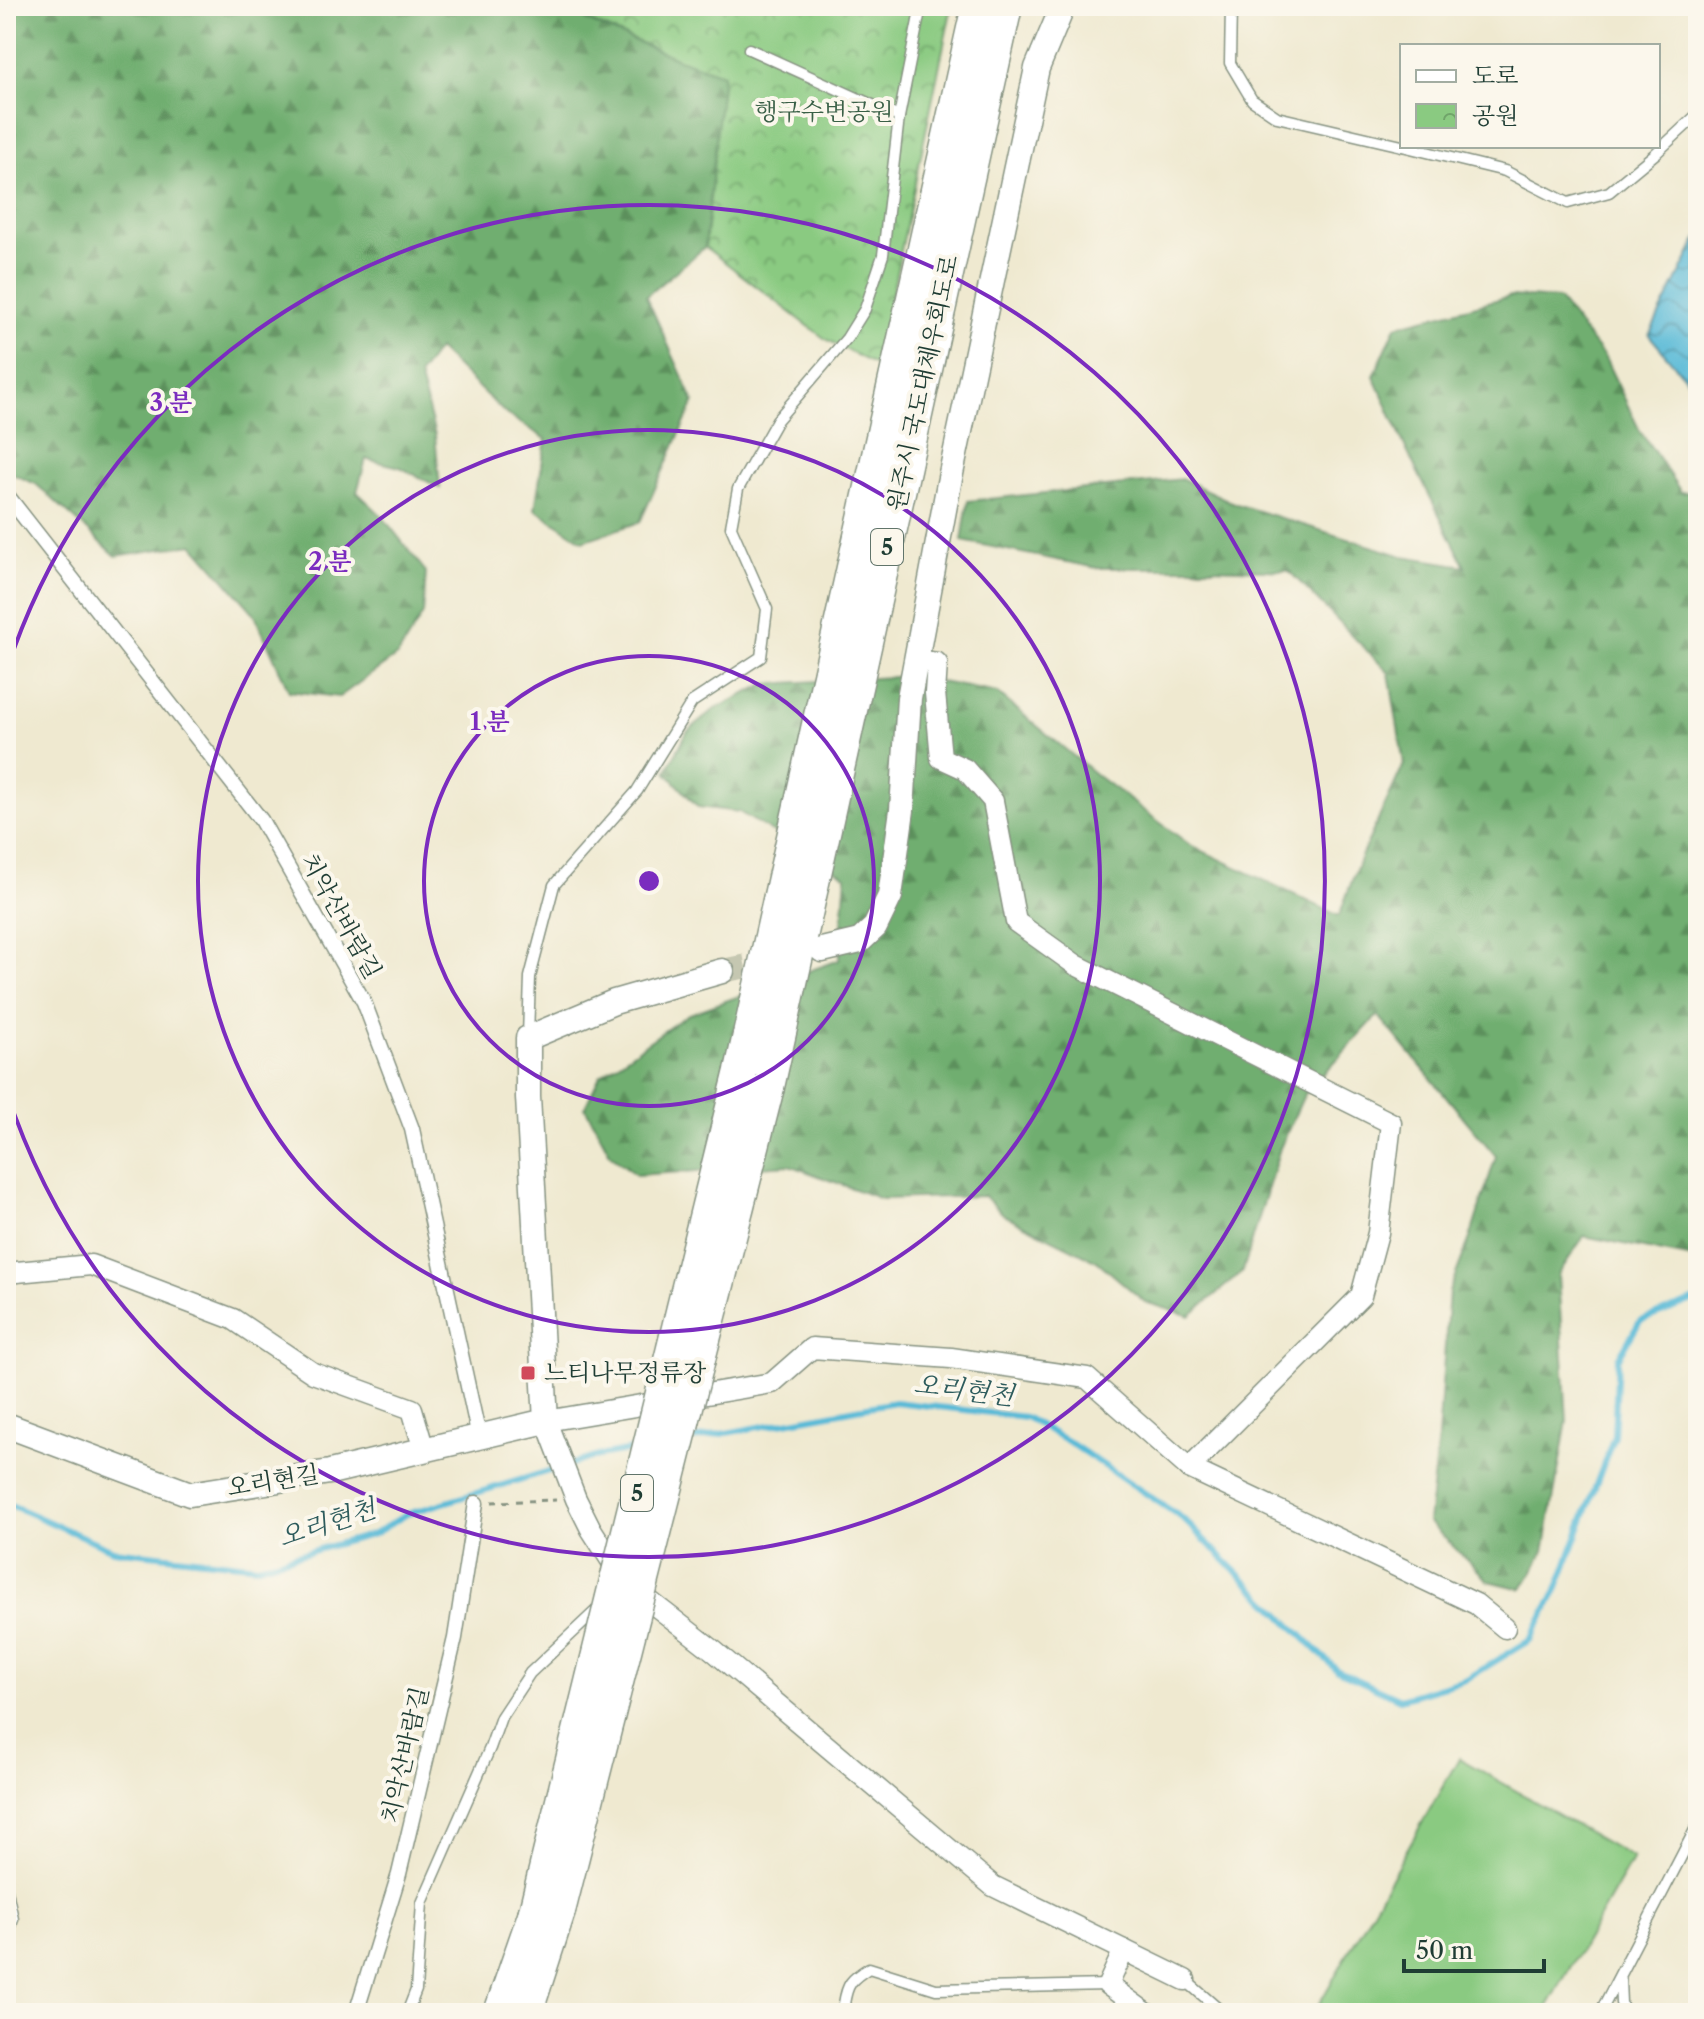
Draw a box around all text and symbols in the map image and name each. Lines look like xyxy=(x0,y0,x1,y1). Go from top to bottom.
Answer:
legend xyxy=(1400,44,1660,148)
text: 도로 xyxy=(1472,61,1518,90)
park label: 행구수변공원 xyxy=(754,97,894,126)
text: 공원 xyxy=(1472,101,1518,130)
street label: 원주시 국도대체우회도로 xyxy=(881,252,964,514)
text: 3 분 xyxy=(150,388,192,417)
road number: 5 xyxy=(871,529,903,565)
text: 2 분 xyxy=(308,547,352,576)
text: 1 분 xyxy=(470,707,510,736)
street label: 치악산바람길 xyxy=(295,848,388,984)
centre of rings xyxy=(635,867,663,895)
place label: 느티나무정류장 xyxy=(544,1358,707,1387)
marker: 느티나무정류장 xyxy=(519,1364,537,1382)
water label: 오리현천 xyxy=(912,1368,1018,1412)
street label: 오리현길 xyxy=(225,1459,321,1502)
road number: 5 xyxy=(621,1475,653,1511)
water label: 오리현천 xyxy=(274,1492,382,1554)
street label: 치악산바람길 xyxy=(375,1684,434,1826)
scale bar xyxy=(1404,1923,1544,1973)
text: 50 m xyxy=(1416,1936,1473,1965)

